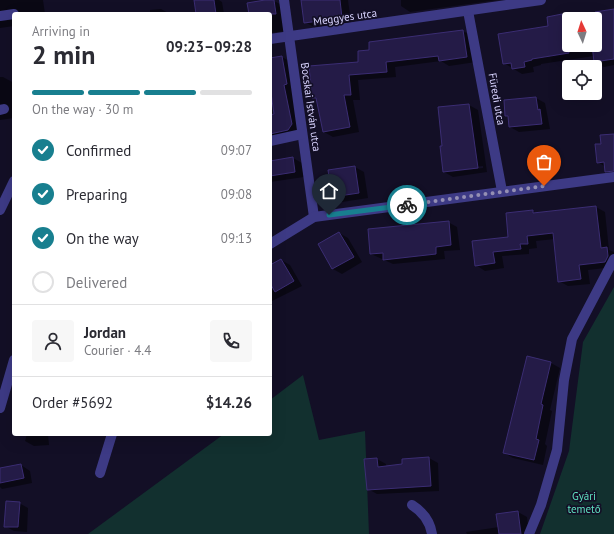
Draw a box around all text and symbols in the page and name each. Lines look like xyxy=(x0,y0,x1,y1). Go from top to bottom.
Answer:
street label: Meggyes utca xyxy=(312,6,378,28)
north arrow xyxy=(562,12,602,52)
map controls xyxy=(562,12,602,100)
text: Arriving in xyxy=(32,23,90,40)
text: 09:23–09:28 xyxy=(166,37,252,56)
text: 2 min xyxy=(32,38,95,71)
button: locate xyxy=(562,60,602,100)
street label: Bocskai István utca xyxy=(298,62,324,152)
street label: Füredi utca xyxy=(486,72,508,126)
text: On the way · 30 m xyxy=(32,101,133,118)
icon: check xyxy=(32,139,54,161)
text: Confirmed xyxy=(66,141,131,160)
text: 09:07 xyxy=(221,142,252,159)
pin xyxy=(527,145,561,186)
icon: bag xyxy=(533,151,555,173)
pin xyxy=(312,174,346,215)
icon: home xyxy=(318,180,340,202)
icon: check xyxy=(32,183,54,205)
text: Preparing xyxy=(66,185,128,204)
courier xyxy=(387,185,427,225)
text: 09:08 xyxy=(221,186,252,203)
icon: bike xyxy=(396,194,418,216)
icon: check xyxy=(32,227,54,249)
text: On the way xyxy=(66,229,139,248)
text: 09:13 xyxy=(221,230,252,247)
text: Delivered xyxy=(66,273,127,292)
button: person xyxy=(32,320,74,362)
button: phone xyxy=(210,320,252,362)
text: Jordan xyxy=(84,323,126,342)
text: Courier · 4.4 xyxy=(84,342,151,359)
text: Order #5692 xyxy=(32,393,113,412)
text: $14.26 xyxy=(206,393,252,412)
park label: Gyári temető xyxy=(567,489,601,516)

